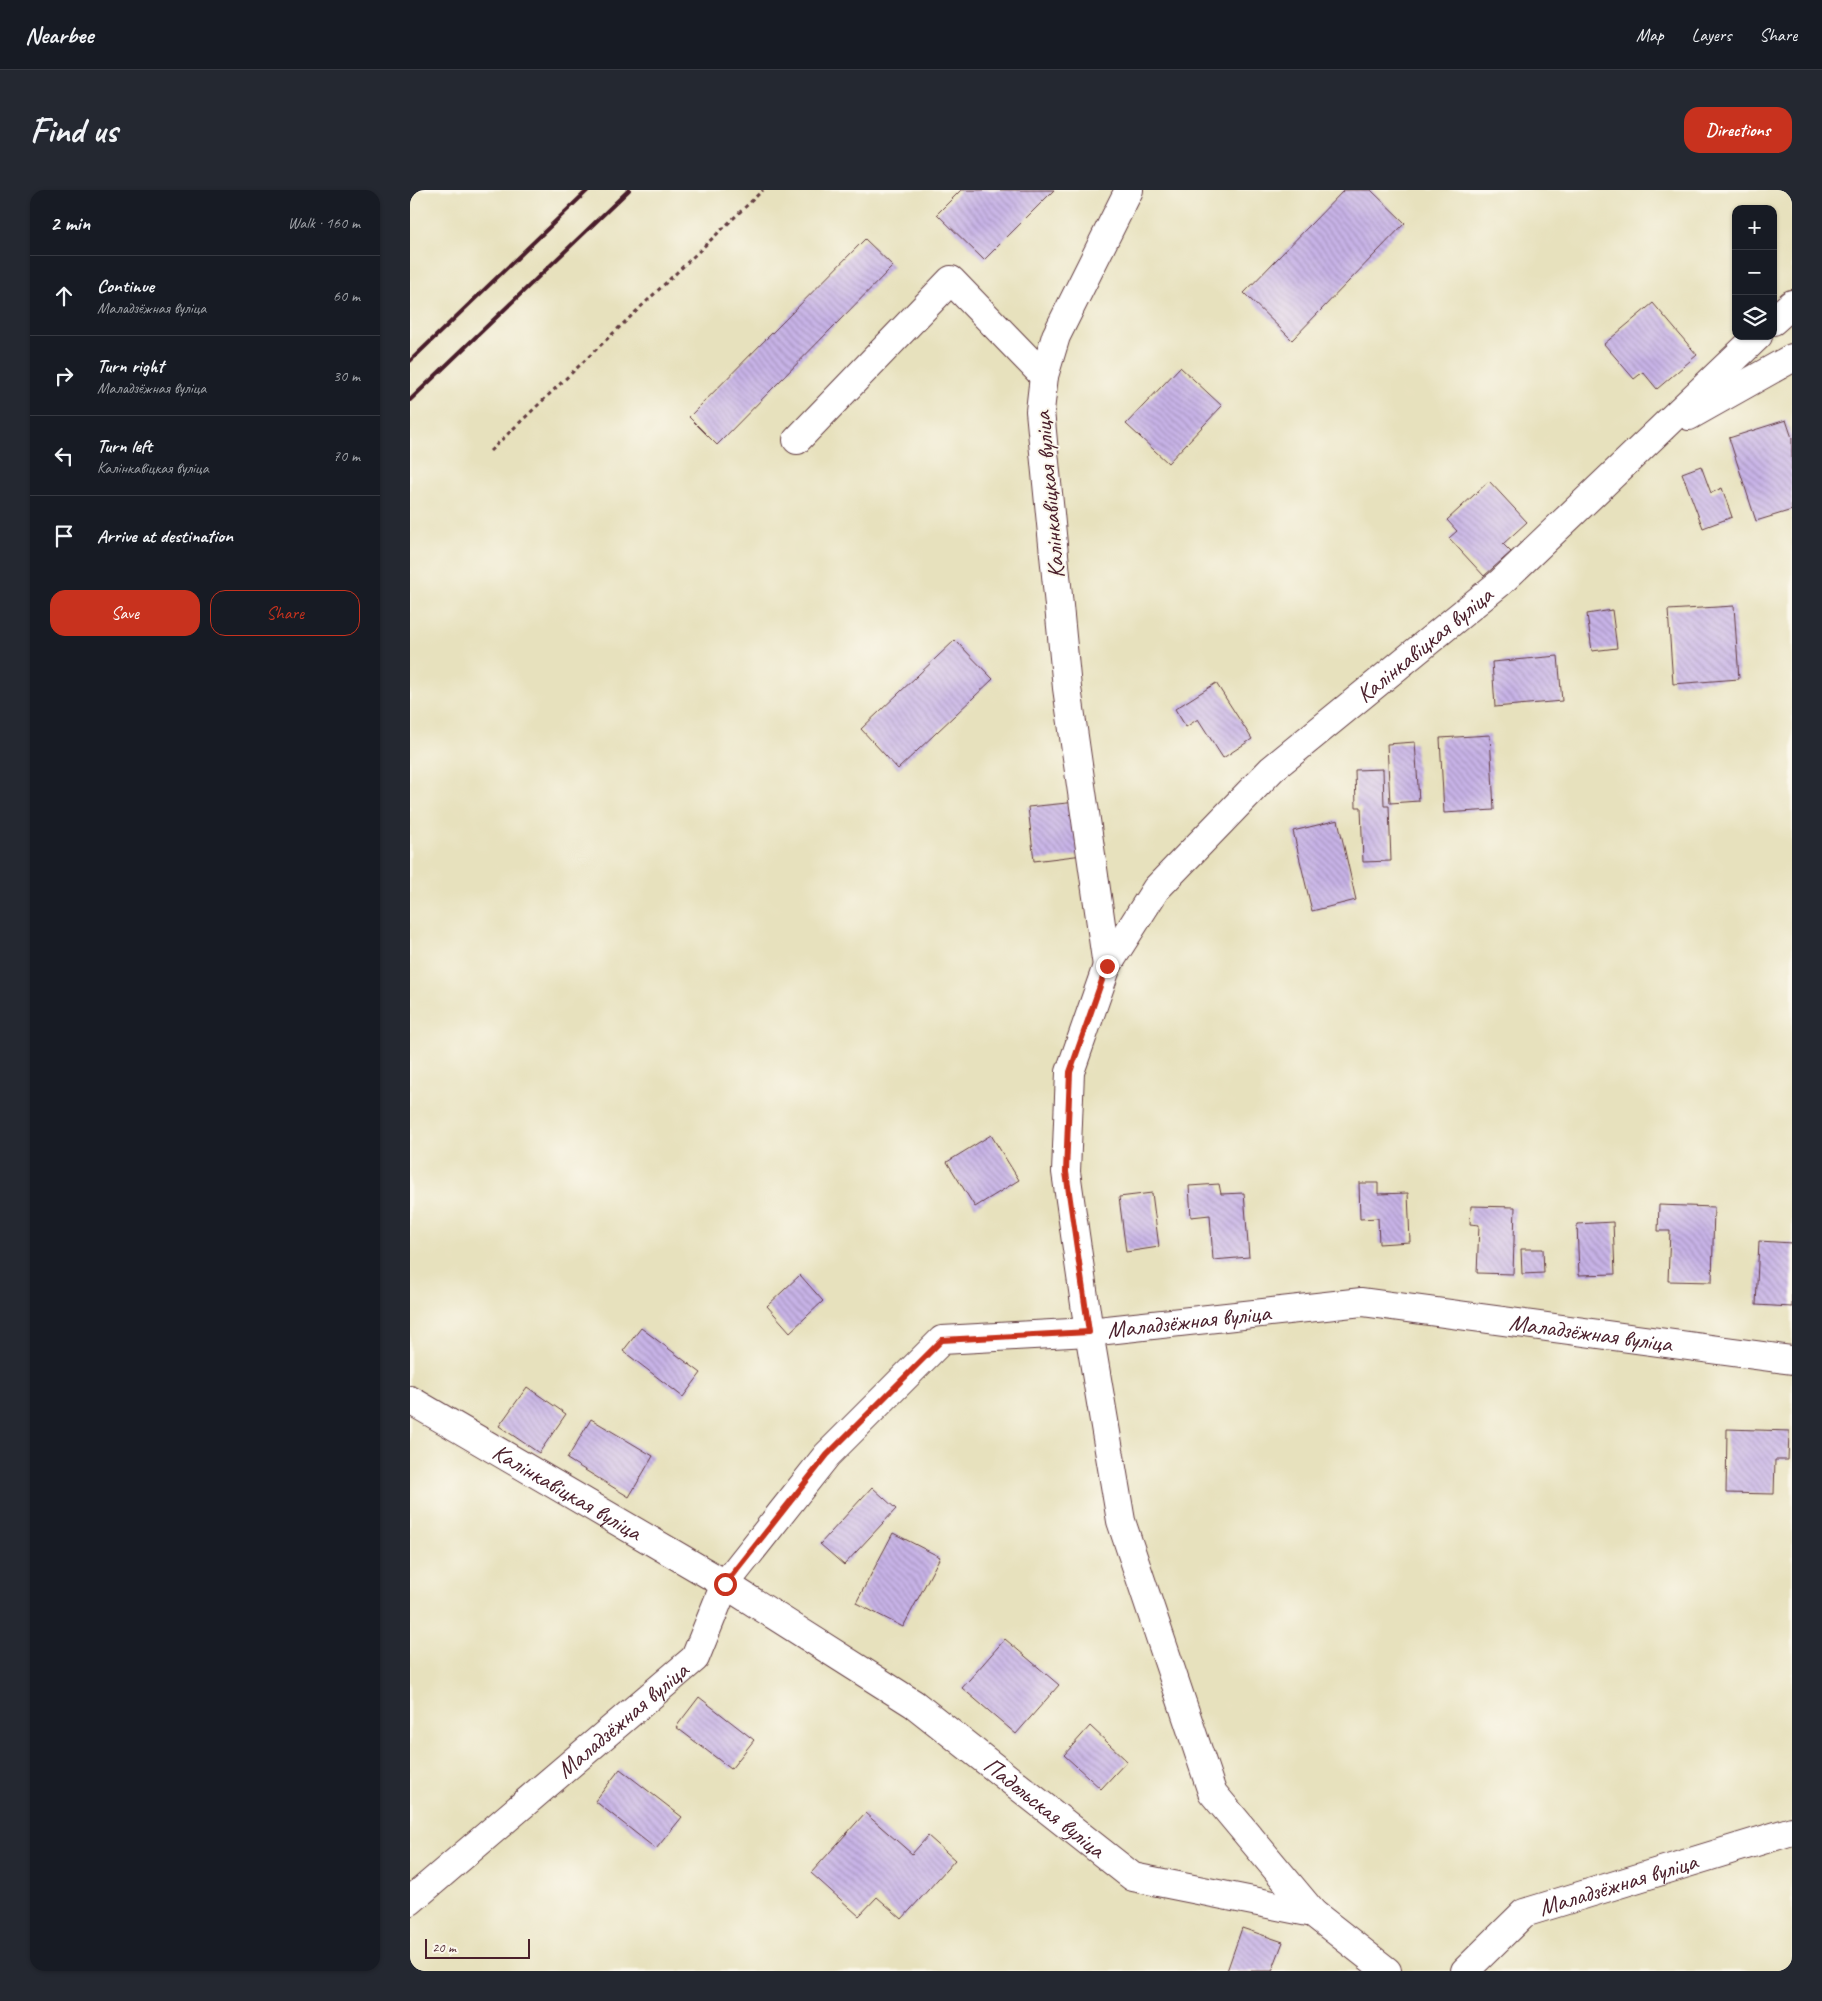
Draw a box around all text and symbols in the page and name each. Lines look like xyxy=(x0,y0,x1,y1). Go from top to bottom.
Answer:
text: Nearbee xyxy=(25,20,93,50)
text: Map xyxy=(1636,24,1664,46)
text: Layers xyxy=(1692,24,1731,46)
text: Share xyxy=(1759,24,1797,46)
button: Directions xyxy=(1684,107,1792,153)
text: Find us xyxy=(30,108,117,153)
map controls xyxy=(1732,205,1777,340)
button: + xyxy=(1732,205,1777,250)
text: 2 min xyxy=(50,210,90,236)
text: Walk · 160 m xyxy=(288,213,360,233)
button: − xyxy=(1732,250,1777,295)
text: Continue xyxy=(97,274,154,298)
icon: ahead xyxy=(50,282,78,310)
text: 60 m xyxy=(333,286,360,306)
button: layers xyxy=(1732,295,1777,340)
text: Маладзёжная вуліца xyxy=(97,298,206,318)
text: Turn right xyxy=(97,354,164,378)
icon: right xyxy=(50,362,78,390)
text: 30 m xyxy=(333,366,360,386)
text: Маладзёжная вуліца xyxy=(97,378,206,398)
street label: Калінкавіцкая вуліца xyxy=(1027,409,1071,580)
text: Turn left xyxy=(97,434,152,458)
icon: left xyxy=(50,442,78,470)
text: 70 m xyxy=(333,446,360,466)
text: Калінкавіцкая вуліца xyxy=(97,458,209,478)
icon: arrive xyxy=(50,522,78,550)
text: Arrive at destination xyxy=(97,524,233,548)
street label: Калінкавіцкая вуліца xyxy=(1350,579,1500,709)
button: Save xyxy=(50,590,200,636)
button: Share xyxy=(210,590,360,636)
route end xyxy=(1096,955,1119,978)
street label: Маладзёжная вуліца xyxy=(1106,1297,1273,1345)
street label: Маладзёжная вуліца xyxy=(1507,1307,1675,1359)
street label: Калінкавіцкая вуліца xyxy=(487,1437,648,1548)
route start xyxy=(714,1573,737,1596)
street label: Маладзёжная вуліца xyxy=(550,1654,696,1785)
street label: Падольская вуліца xyxy=(978,1750,1113,1865)
street label: Маладзёжная вуліца xyxy=(1535,1845,1702,1923)
scale bar xyxy=(425,1936,530,1959)
text: 20 m xyxy=(432,1939,456,1956)

